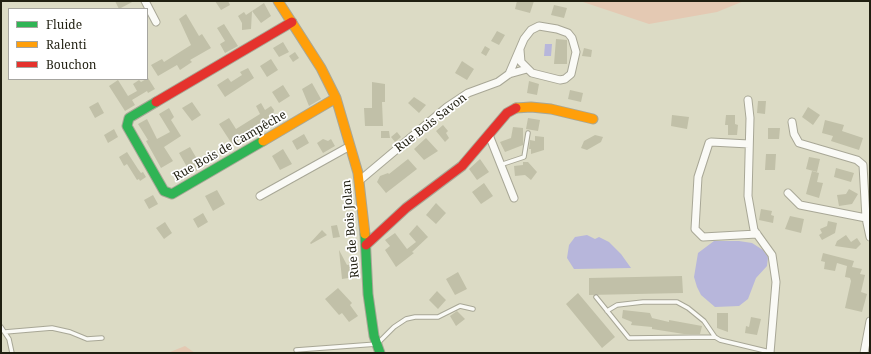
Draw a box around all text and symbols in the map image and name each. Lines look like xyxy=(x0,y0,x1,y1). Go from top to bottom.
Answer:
legend xyxy=(8,8,148,80)
text: Fluide xyxy=(46,16,82,33)
text: Ralenti xyxy=(46,36,87,53)
text: Bouchon xyxy=(46,56,97,73)
street label: Rue Bois Savon xyxy=(392,91,470,155)
street label: Rue Bois de Campêche xyxy=(171,108,289,184)
street label: Rue de Bois Jolan xyxy=(340,179,362,279)

